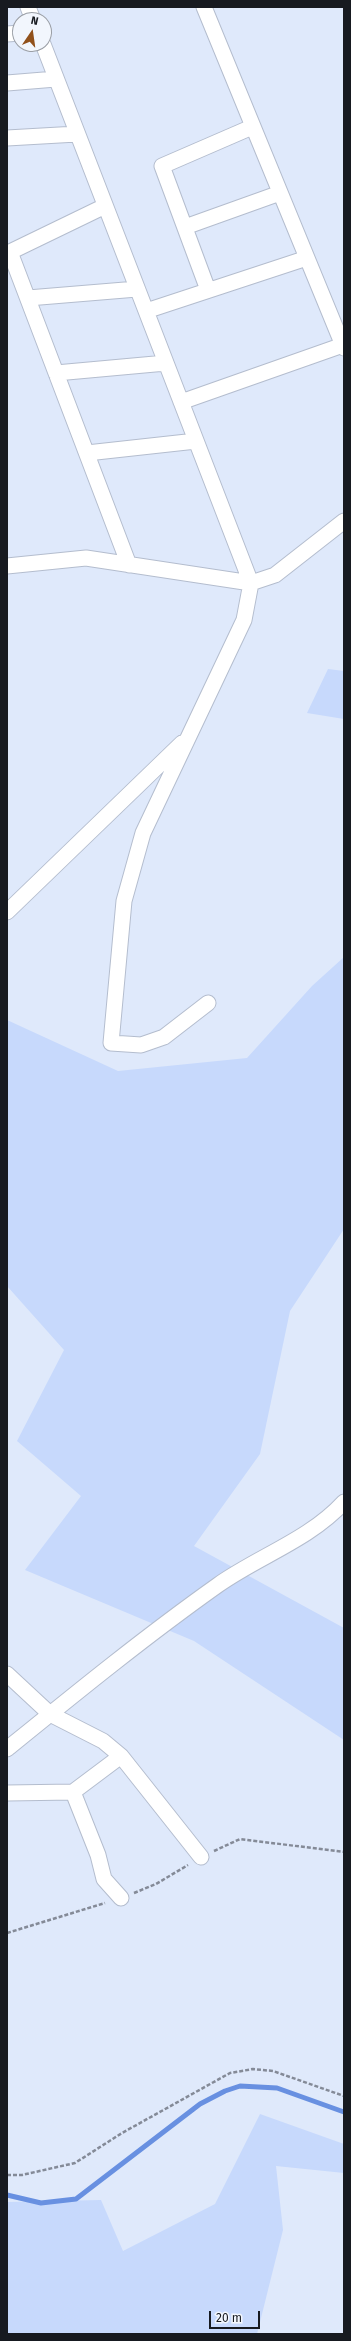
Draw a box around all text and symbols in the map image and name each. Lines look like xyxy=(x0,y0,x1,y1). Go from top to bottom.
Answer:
north arrow xyxy=(12,12,52,52)
text: N xyxy=(30,14,40,28)
scale bar xyxy=(211,2303,262,2329)
text: 20 m xyxy=(216,2311,242,2325)

